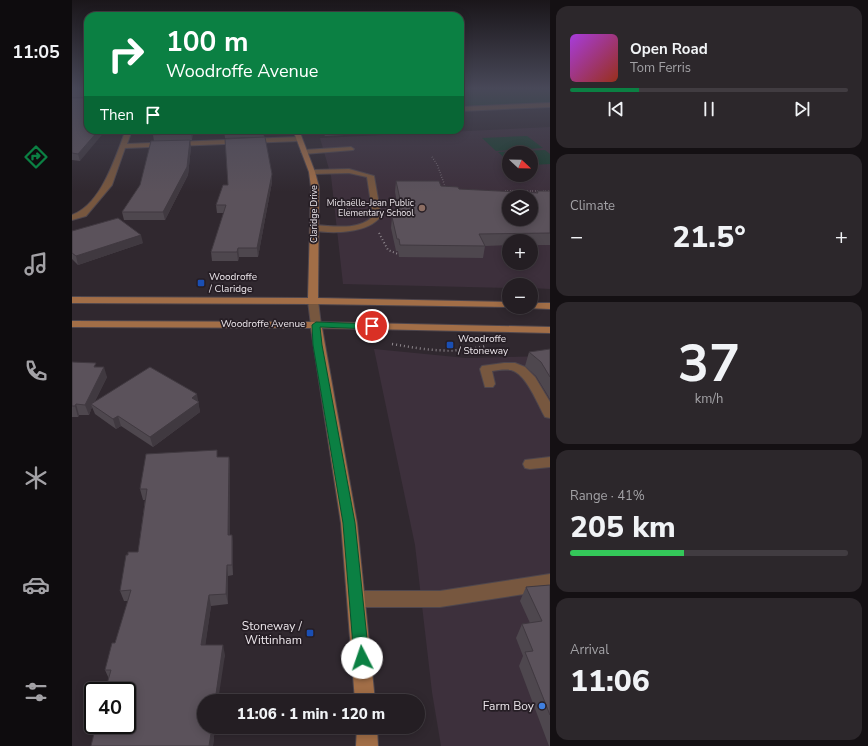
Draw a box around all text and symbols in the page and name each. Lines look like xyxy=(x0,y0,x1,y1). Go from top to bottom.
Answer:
text: 100 m xyxy=(166,23,249,61)
icon: right xyxy=(100,28,152,80)
text: Open Road xyxy=(630,39,708,59)
text: 11:05 xyxy=(12,40,60,64)
text: Woodroffe Avenue xyxy=(166,59,318,83)
text: Tom Ferris xyxy=(630,59,691,77)
icon: previous xyxy=(605,98,627,120)
icon: pause xyxy=(698,98,720,120)
icon: next xyxy=(791,98,813,120)
icon: arrive xyxy=(142,104,164,126)
text: Then xyxy=(100,105,134,125)
icon: directions xyxy=(22,143,50,171)
north arrow xyxy=(502,146,538,182)
map controls xyxy=(502,146,538,314)
street label: Claridge Drive xyxy=(308,185,320,243)
button: layers xyxy=(502,190,538,226)
place label: Michaëlle-Jean Public Elementary School xyxy=(327,197,414,219)
text: Climate xyxy=(570,197,615,215)
marker: Michaëlle-Jean Public Elementary School xyxy=(417,203,427,213)
text: 21.5° xyxy=(672,217,746,258)
text: − xyxy=(570,222,583,252)
text: + xyxy=(835,222,848,252)
button: + xyxy=(502,234,538,270)
icon: music xyxy=(22,250,50,278)
place label: Woodroffe / Claridge xyxy=(208,270,257,296)
marker: Woodroffe / Claridge xyxy=(196,278,206,288)
button: − xyxy=(502,278,538,314)
pin xyxy=(355,309,389,343)
icon: arrive xyxy=(361,315,383,337)
street label: Woodroffe Avenue xyxy=(221,317,305,331)
text: 37 xyxy=(678,328,740,399)
place label: Woodroffe / Stoneway xyxy=(457,332,509,358)
marker: Woodroffe / Stoneway xyxy=(445,340,455,350)
icon: phone xyxy=(22,357,50,385)
text: km/h xyxy=(695,390,723,408)
icon: climate xyxy=(22,464,50,492)
text: Range · 41% xyxy=(570,487,645,505)
text: 205 km xyxy=(570,507,676,548)
icon: car xyxy=(22,571,50,599)
place label: Stoneway / Wittinham xyxy=(242,618,303,648)
marker: Stoneway / Wittinham xyxy=(305,628,315,638)
position arrow xyxy=(341,637,383,679)
text: Arrival xyxy=(570,641,609,659)
text: 11:06 xyxy=(570,661,650,702)
icon: filters xyxy=(22,678,50,706)
speed limit sign: 40 xyxy=(84,682,136,734)
place label: Farm Boy xyxy=(483,698,535,714)
marker: Farm Boy xyxy=(537,701,547,711)
text: 11:06 · 1 min · 120 m xyxy=(237,704,385,724)

